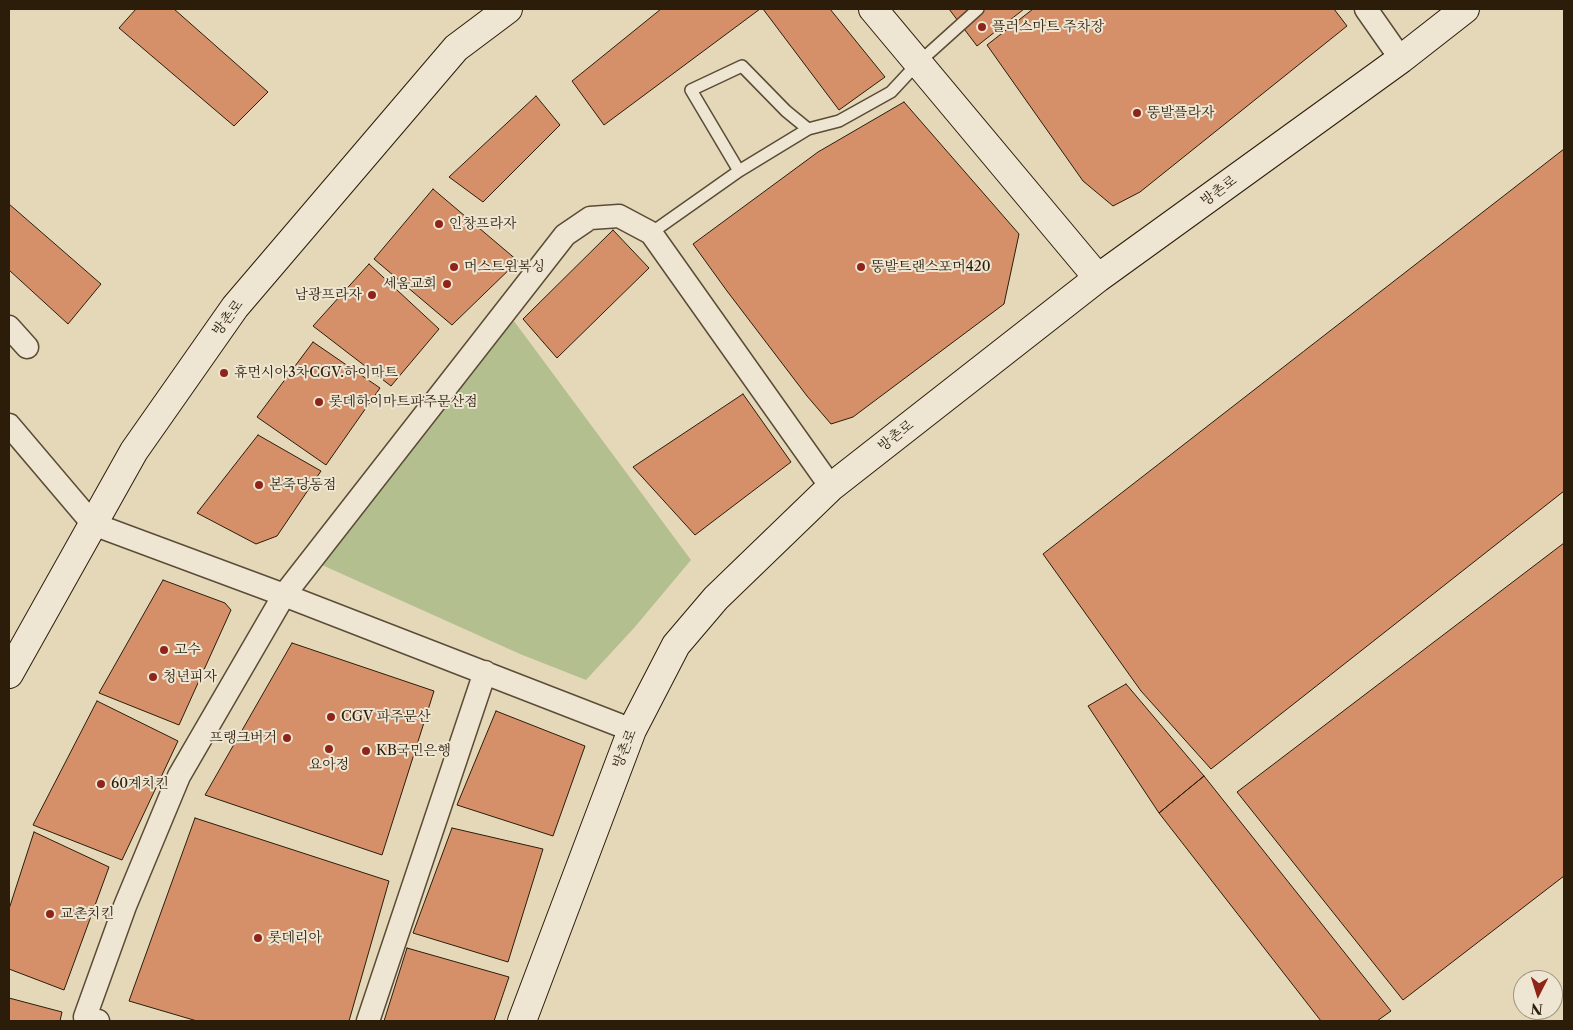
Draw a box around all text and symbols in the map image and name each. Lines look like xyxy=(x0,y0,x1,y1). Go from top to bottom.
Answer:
place label: 플러스마트 주차장 xyxy=(992,19,1104,35)
marker: 플러스마트 주차장 xyxy=(976,21,988,33)
place label: 뚱발플라자 xyxy=(1147,105,1215,121)
marker: 뚱발플라자 xyxy=(1131,107,1143,119)
street label: 방촌로 xyxy=(1198,172,1240,210)
place label: 인창프라자 xyxy=(449,216,517,232)
marker: 인창프라자 xyxy=(433,218,445,230)
place label: 머스트윈복싱 xyxy=(464,259,545,275)
place label: 뚱발트랜스포머420 xyxy=(871,259,991,275)
marker: 머스트윈복싱 xyxy=(448,261,460,273)
marker: 뚱발트랜스포머420 xyxy=(855,261,867,273)
place label: 세움교회 xyxy=(383,276,437,292)
marker: 세움교회 xyxy=(441,278,453,290)
place label: 남광프라자 xyxy=(294,287,362,303)
marker: 남광프라자 xyxy=(366,289,378,301)
street label: 방촌로 xyxy=(209,297,247,339)
place label: 휴먼시아3차CGV.하이마트 xyxy=(234,365,398,381)
marker: 휴먼시아3차CGV.하이마트 xyxy=(218,367,230,379)
place label: 롯데하이마트파주문산점 xyxy=(329,394,478,410)
marker: 롯데하이마트파주문산점 xyxy=(313,396,325,408)
street label: 방촌로 xyxy=(875,417,917,455)
place label: 본죽당동점 xyxy=(269,477,337,493)
marker: 본죽당동점 xyxy=(253,479,265,491)
place label: 고수 xyxy=(174,642,201,658)
marker: 고수 xyxy=(158,644,170,656)
place label: 청년피자 xyxy=(163,669,217,685)
marker: 청년피자 xyxy=(147,671,159,683)
place label: CGV 파주문산 xyxy=(341,709,431,725)
marker: CGV 파주문산 xyxy=(325,711,337,723)
street label: 방촌로 xyxy=(610,727,640,771)
place label: 프랭크버거 xyxy=(209,730,277,746)
marker: 프랭크버거 xyxy=(281,732,293,744)
marker: 요아정 xyxy=(323,743,335,755)
place label: KB국민은행 xyxy=(376,743,451,759)
marker: KB국민은행 xyxy=(360,745,372,757)
place label: 요아정 xyxy=(309,757,349,773)
place label: 60계치킨 xyxy=(111,776,169,792)
marker: 60계치킨 xyxy=(95,778,107,790)
place label: 교촌치킨 xyxy=(60,906,114,922)
marker: 교촌치킨 xyxy=(44,908,56,920)
place label: 롯데리아 xyxy=(268,930,322,946)
marker: 롯데리아 xyxy=(252,932,264,944)
north arrow xyxy=(1513,970,1563,1020)
text: N xyxy=(1530,999,1544,1018)

